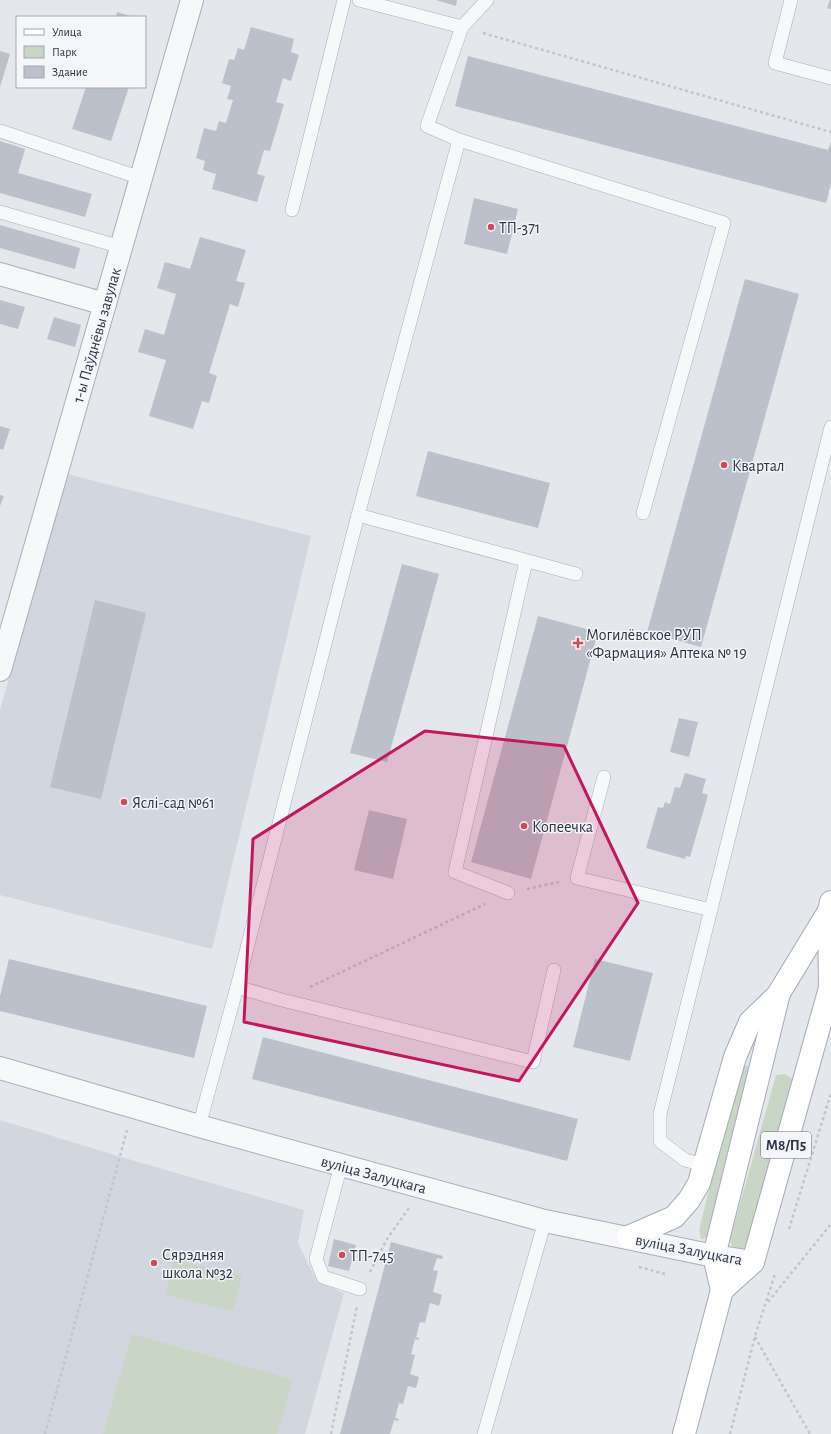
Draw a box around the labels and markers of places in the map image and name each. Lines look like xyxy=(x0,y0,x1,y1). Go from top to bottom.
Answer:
place label: ТП-371 xyxy=(499,220,540,236)
marker: ТП-371 xyxy=(486,222,496,232)
place label: Квартал xyxy=(732,458,784,474)
marker: Квартал xyxy=(719,460,729,470)
place label: Могилёвское РУП «Фармация» Аптека № 19 xyxy=(586,627,747,661)
marker: Могилёвское РУП «Фармация» Аптека № 19 xyxy=(573,638,583,648)
place label: Яслі-сад №61 xyxy=(132,795,215,811)
marker: Яслі-сад №61 xyxy=(119,797,129,807)
place label: Копеечка xyxy=(532,819,593,835)
marker: Копеечка xyxy=(519,821,529,831)
place label: Сярэдняя школа №32 xyxy=(162,1247,233,1281)
place label: ТП-745 xyxy=(350,1248,394,1264)
marker: ТП-745 xyxy=(337,1250,347,1260)
marker: Сярэдняя школа №32 xyxy=(149,1258,159,1268)

